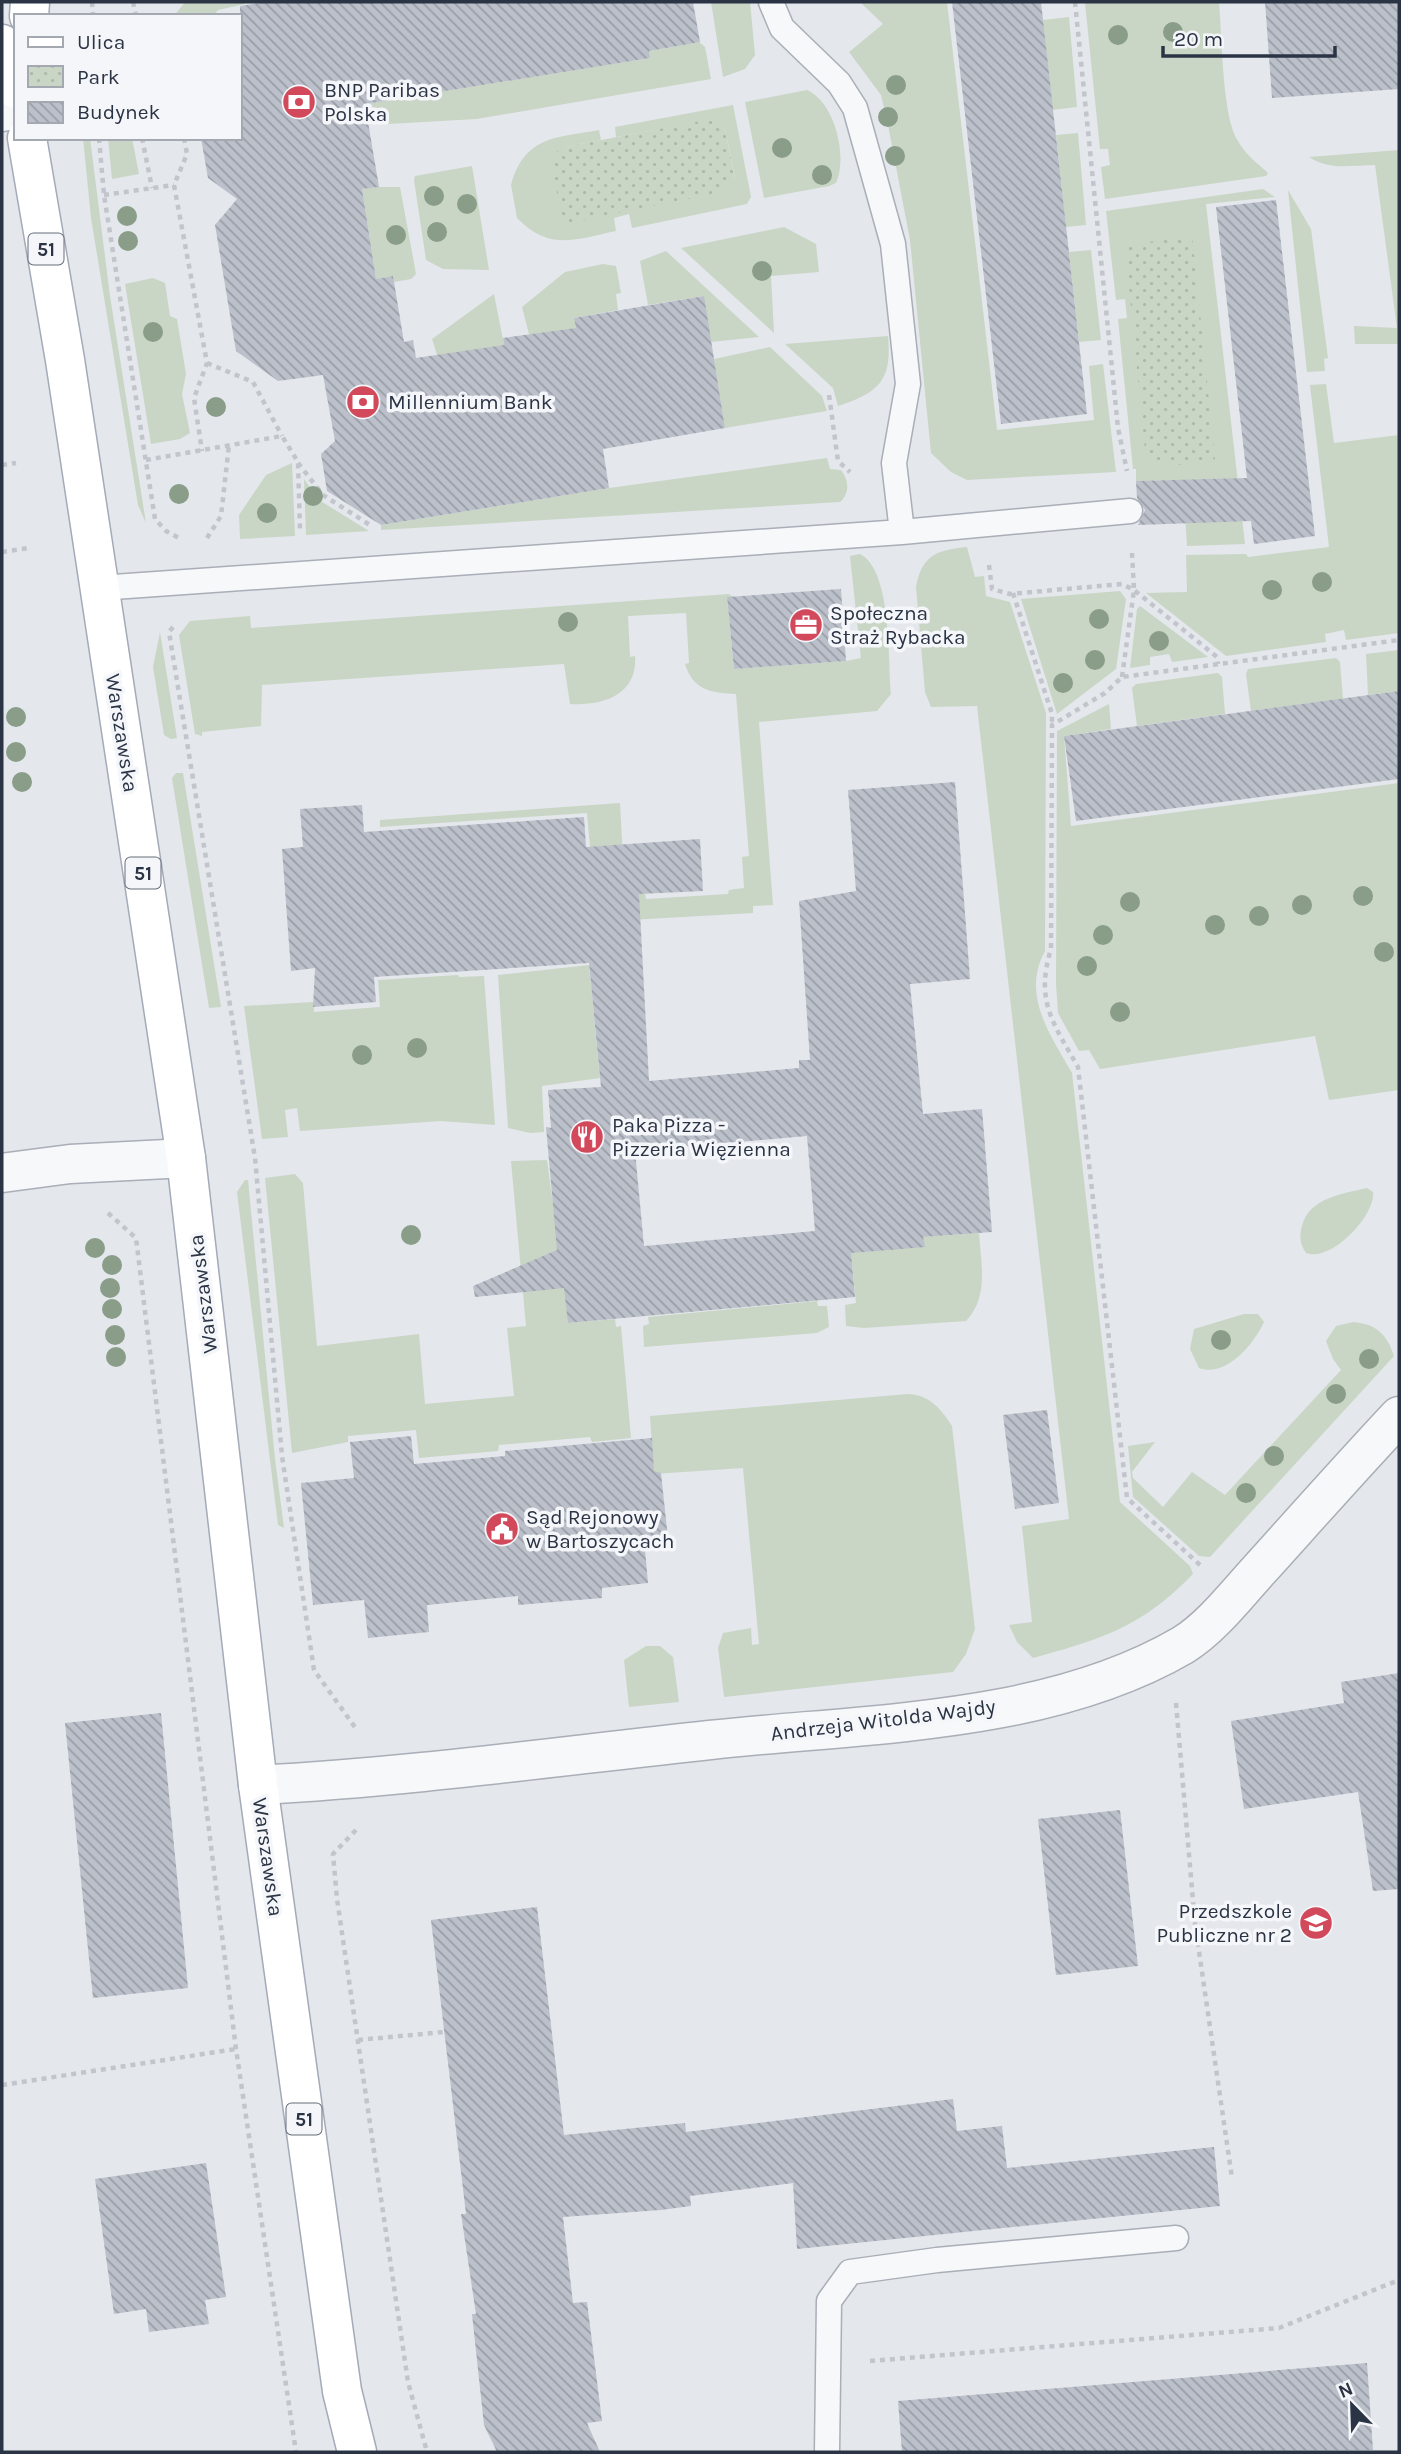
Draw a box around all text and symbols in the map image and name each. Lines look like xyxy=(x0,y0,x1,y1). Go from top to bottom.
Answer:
legend xyxy=(14,14,242,140)
scale bar xyxy=(1163,14,1334,58)
text: 20 m xyxy=(1174,27,1223,51)
text: Ulica xyxy=(77,30,125,54)
text: Park xyxy=(77,65,120,89)
place label: BNP Paribas Polska xyxy=(324,78,440,126)
bank icon: BNP Paribas Polska xyxy=(280,83,318,121)
text: Budynek xyxy=(77,100,160,124)
road number: 51 xyxy=(28,233,64,264)
bank icon: Millennium Bank xyxy=(344,383,382,421)
place label: Millennium Bank xyxy=(388,390,553,414)
place label: Społeczna Straż Rybacka xyxy=(830,601,966,649)
office icon: Społeczna Straż Rybacka xyxy=(787,606,825,644)
street label: Warszawska xyxy=(101,672,143,794)
road number: 51 xyxy=(125,858,160,888)
place label: Paka Pizza - Pizzeria Więzienna xyxy=(612,1113,791,1161)
restaurant icon: Paka Pizza - Pizzeria Więzienna xyxy=(568,1118,606,1156)
street label: Warszawska xyxy=(184,1233,222,1355)
place label: Sąd Rejonowy w Bartoszycach xyxy=(526,1505,674,1553)
public building icon: Sąd Rejonowy w Bartoszycach xyxy=(483,1510,521,1548)
street label: Andrzeja Witolda Wajdy xyxy=(769,1694,997,1746)
street label: Warszawska xyxy=(248,1796,288,1918)
place label: Przedszkole Publiczne nr 2 xyxy=(1156,1899,1292,1947)
school or university icon: Przedszkole Publiczne nr 2 xyxy=(1297,1904,1335,1942)
road number: 51 xyxy=(286,2104,322,2134)
north arrow xyxy=(1317,2370,1387,2440)
text: N xyxy=(1335,2377,1356,2403)

